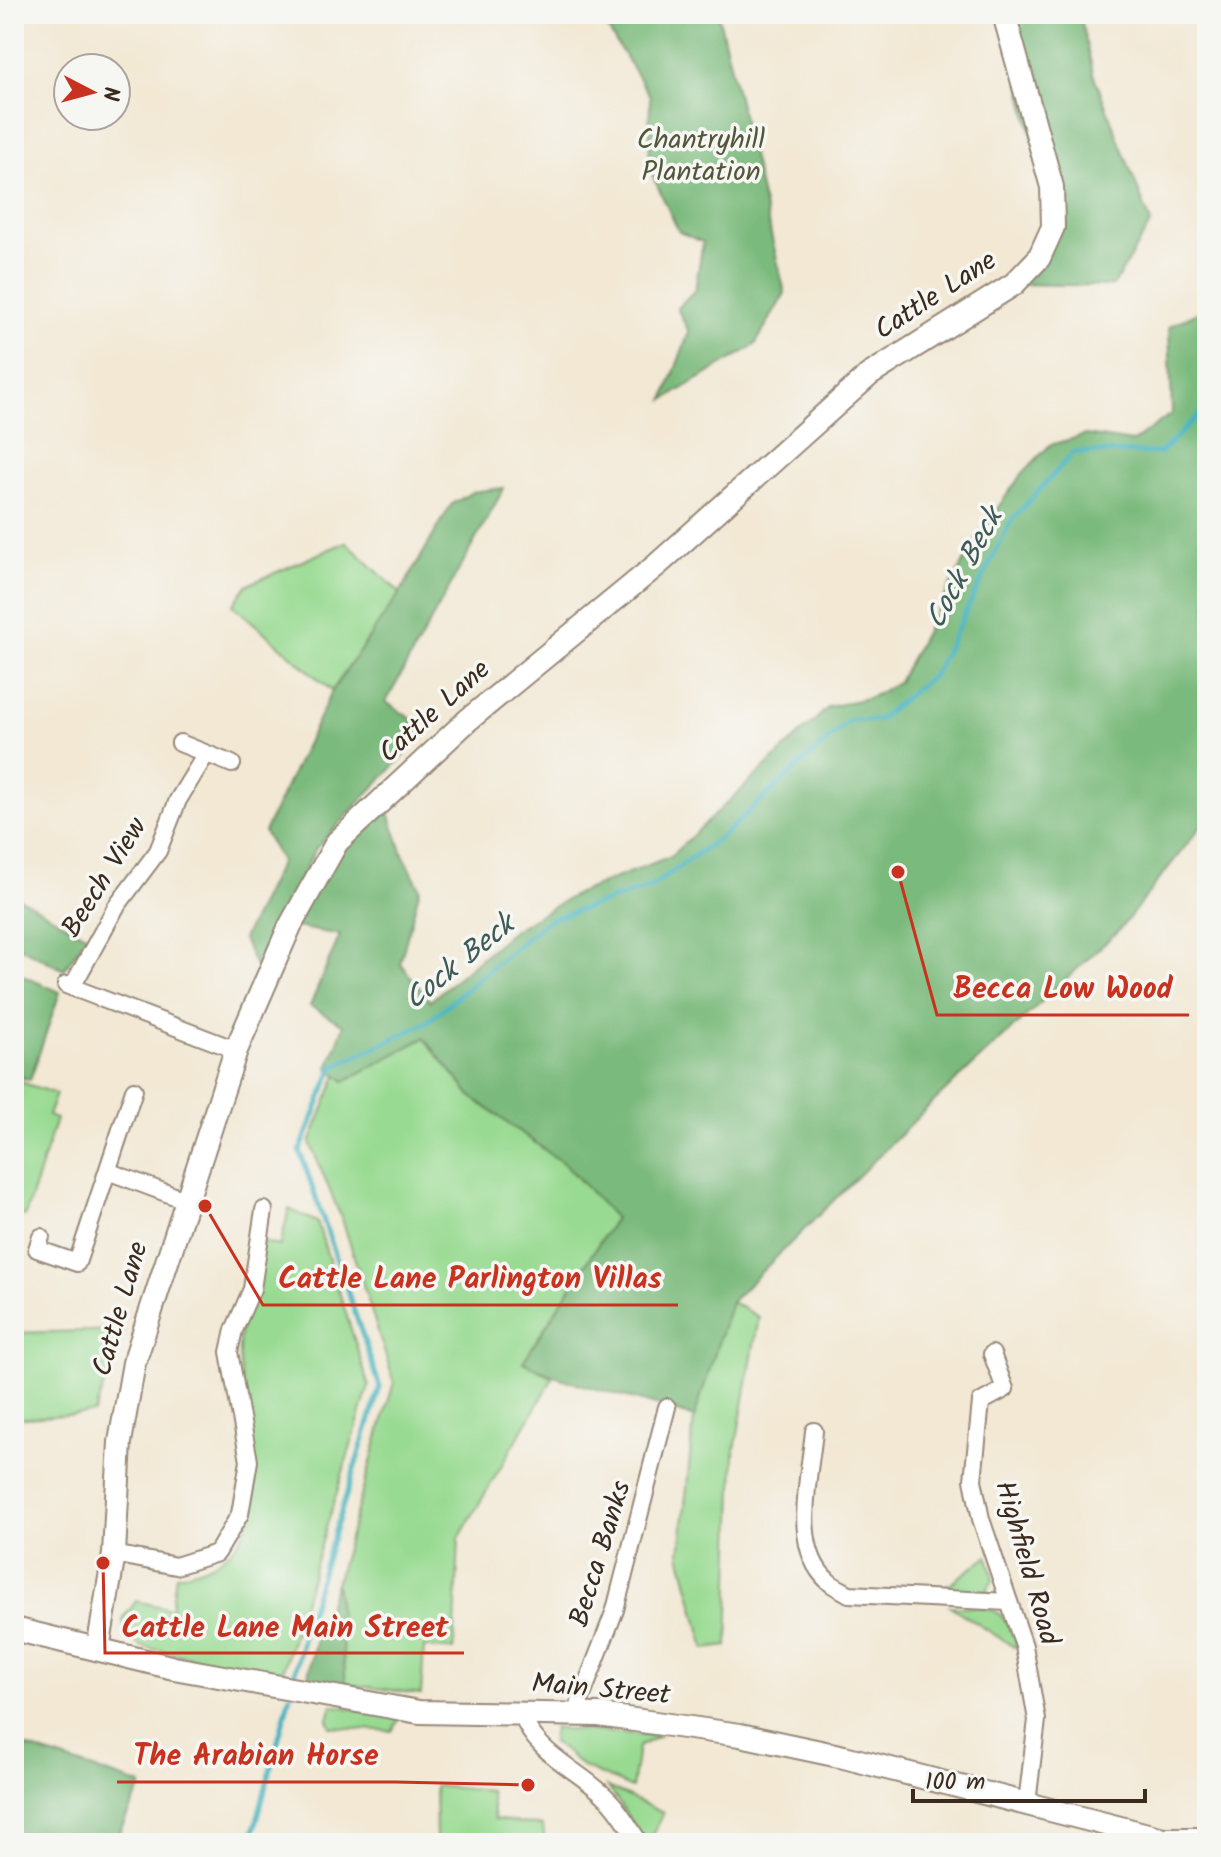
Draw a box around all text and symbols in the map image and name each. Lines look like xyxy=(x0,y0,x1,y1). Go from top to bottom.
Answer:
north arrow xyxy=(52,52,132,132)
text: N xyxy=(91,85,128,103)
park label: Chantryhill Plantation xyxy=(637,118,765,195)
street label: Cattle Lane xyxy=(866,239,1007,353)
water label: Cock Beck xyxy=(913,496,1019,638)
street label: Cattle Lane xyxy=(369,649,502,775)
street label: Beech View xyxy=(50,809,160,947)
water label: Cock Beck xyxy=(394,901,529,1023)
callout: Becca Low Wood xyxy=(937,961,1189,1015)
text: Becca Low Wood xyxy=(953,966,1174,1014)
street label: Cattle Lane xyxy=(80,1236,162,1382)
callout: Cattle Lane Parlington Villas xyxy=(263,1251,678,1305)
text: Cattle Lane Parlington Villas xyxy=(278,1256,662,1304)
street label: Becca Banks xyxy=(557,1475,645,1633)
street label: Highfield Road xyxy=(981,1475,1071,1652)
callout: Cattle Lane Main Street xyxy=(105,1599,464,1653)
text: Cattle Lane Main Street xyxy=(121,1605,449,1653)
street label: Main Street xyxy=(530,1662,673,1719)
callout: The Arabian Horse xyxy=(117,1728,395,1782)
text: The Arabian Horse xyxy=(133,1733,379,1781)
scale bar xyxy=(913,1753,1145,1803)
text: 100 m xyxy=(925,1763,985,1802)

